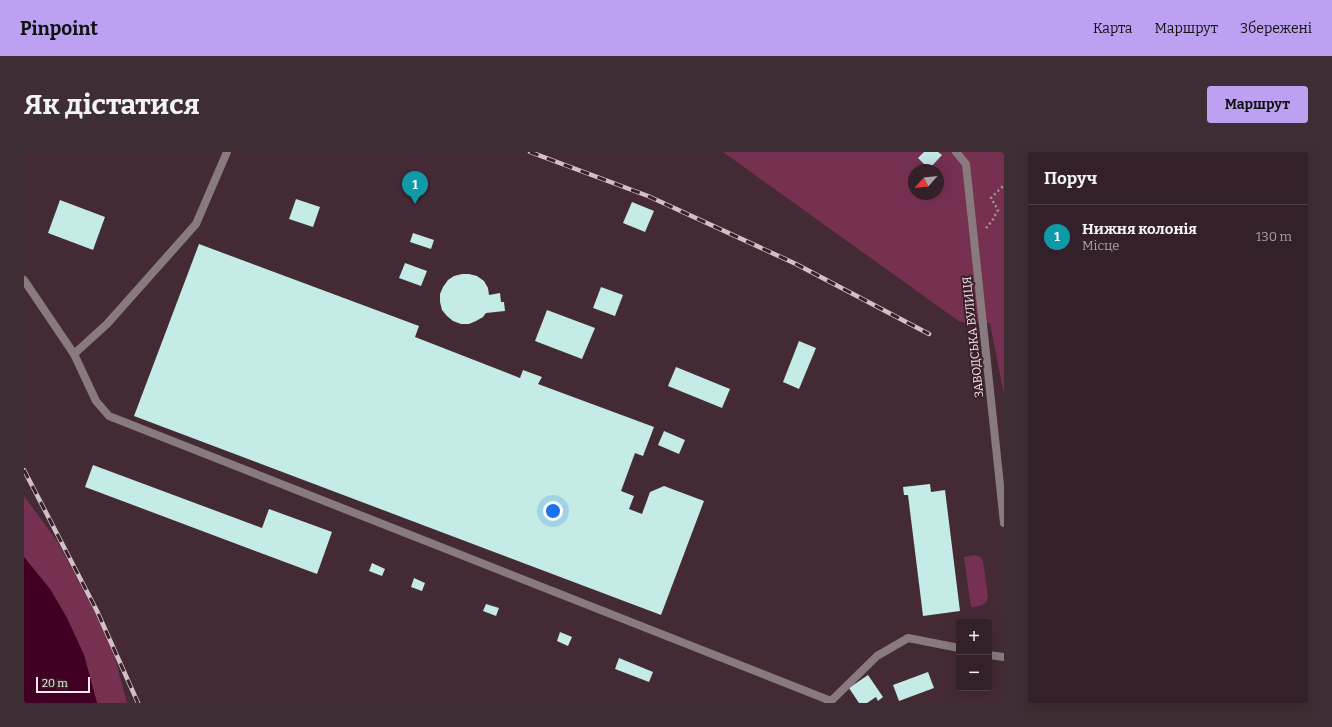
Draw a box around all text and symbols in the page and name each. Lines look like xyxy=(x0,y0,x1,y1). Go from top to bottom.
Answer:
text: Pinpoint xyxy=(20,17,98,40)
text: Карта xyxy=(1093,20,1133,37)
text: Маршрут xyxy=(1155,20,1218,37)
text: Збережені xyxy=(1240,20,1312,37)
button: Маршрут xyxy=(1207,86,1308,123)
text: Як дістатися xyxy=(24,88,200,121)
north arrow xyxy=(908,164,944,200)
text: Поруч xyxy=(1044,168,1097,189)
pin: 1 xyxy=(402,171,428,204)
text: Нижня колонія xyxy=(1082,220,1197,238)
text: 1 xyxy=(1054,229,1060,244)
text: 130 m xyxy=(1256,229,1292,244)
text: Місце xyxy=(1082,238,1119,253)
street label: ЗАВОДСЬКА ВУЛИЦЯ xyxy=(960,275,986,398)
your location xyxy=(543,501,563,521)
map controls xyxy=(956,619,992,691)
button: + xyxy=(956,619,992,655)
button: − xyxy=(956,655,992,691)
scale bar xyxy=(36,675,90,694)
text: 20 m xyxy=(42,677,68,690)

